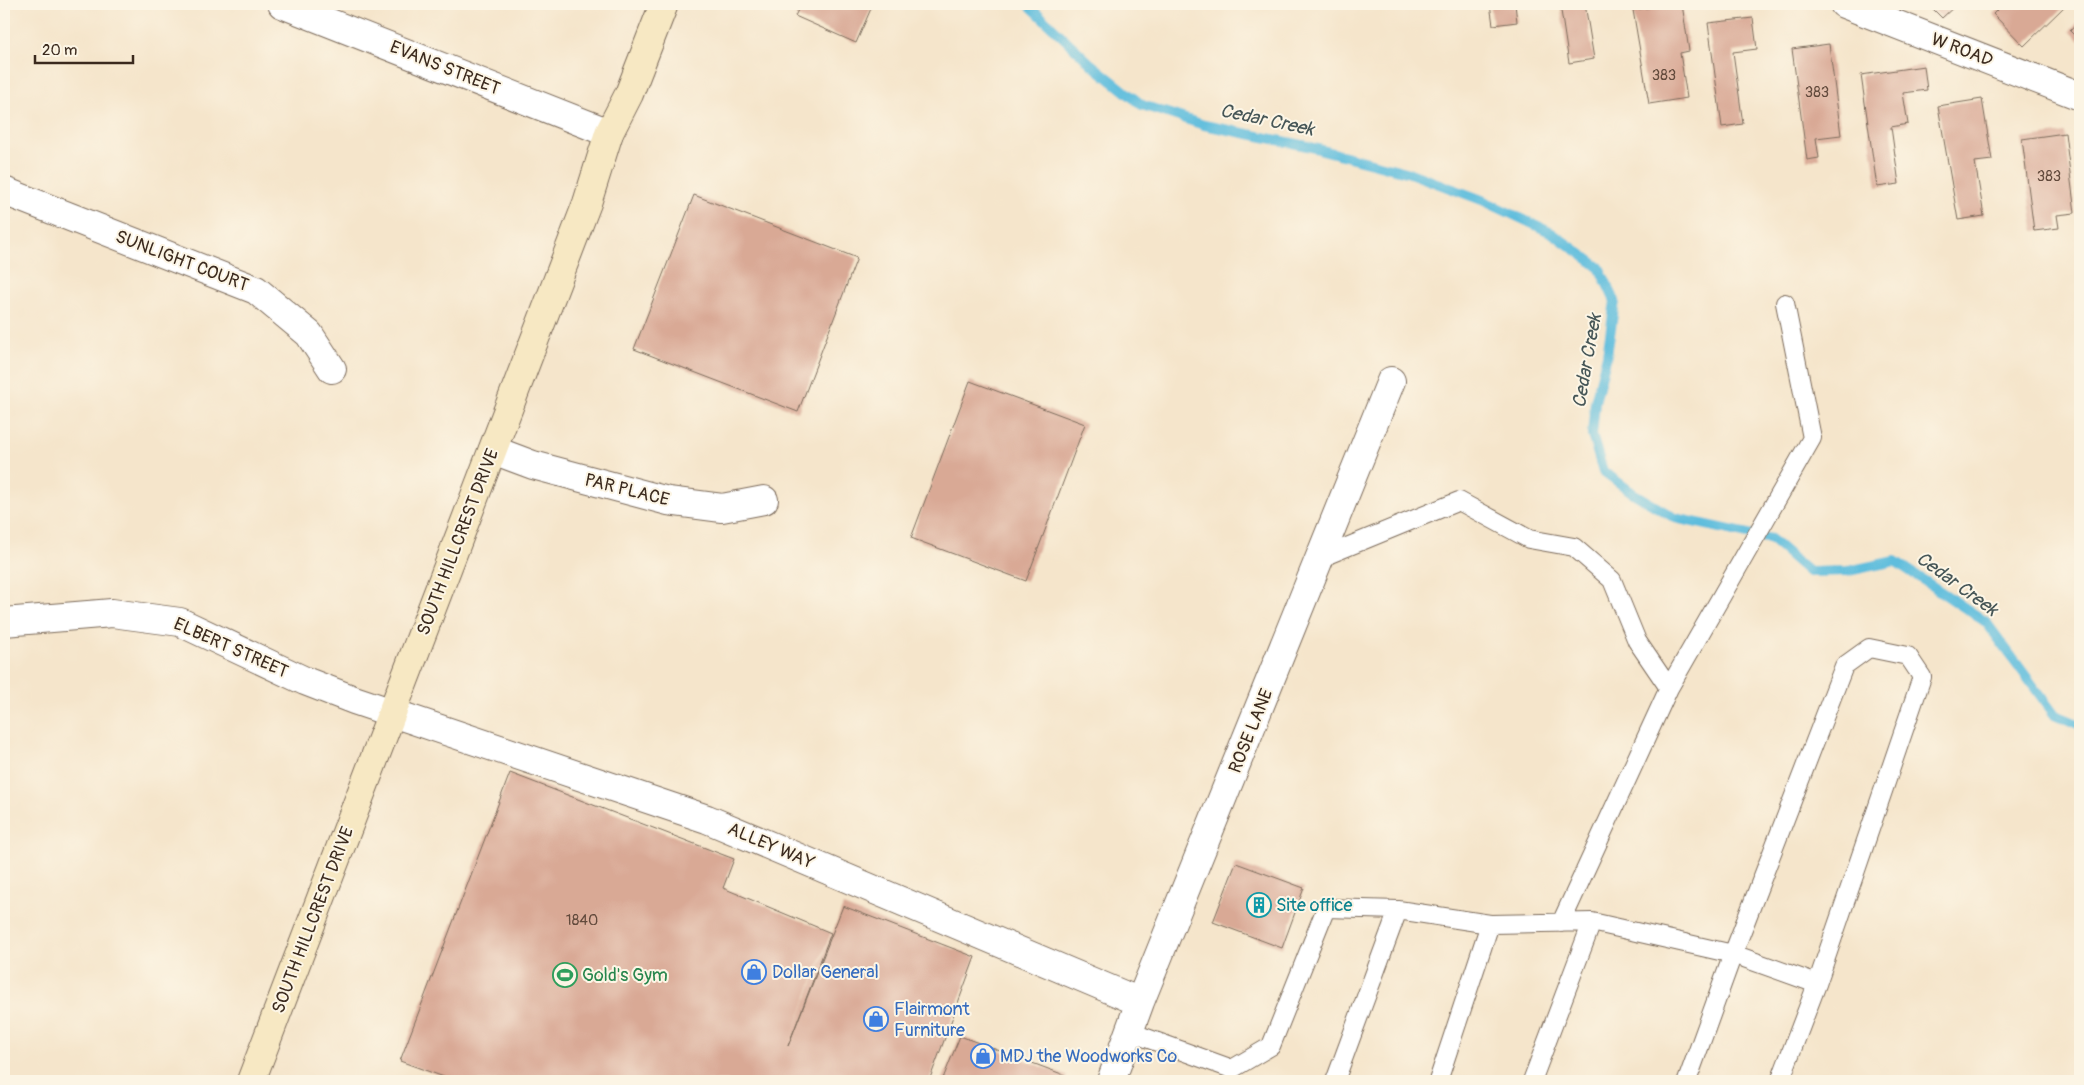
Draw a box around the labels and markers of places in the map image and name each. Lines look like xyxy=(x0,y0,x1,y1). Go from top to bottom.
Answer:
building icon: Site office xyxy=(1246,892,1272,918)
place label: Site office xyxy=(1276,894,1353,917)
shop icon: Dollar General xyxy=(741,959,767,985)
place label: Dollar General xyxy=(772,961,879,984)
sports icon: Gold's Gym xyxy=(552,962,578,988)
place label: Gold's Gym xyxy=(582,964,668,987)
place label: Flairmont Furniture xyxy=(894,998,971,1042)
shop icon: Flairmont Furniture xyxy=(863,1006,889,1032)
shop icon: MDJ the Woodworks Co xyxy=(970,1043,996,1069)
place label: MDJ the Woodworks Co xyxy=(1000,1045,1178,1068)

